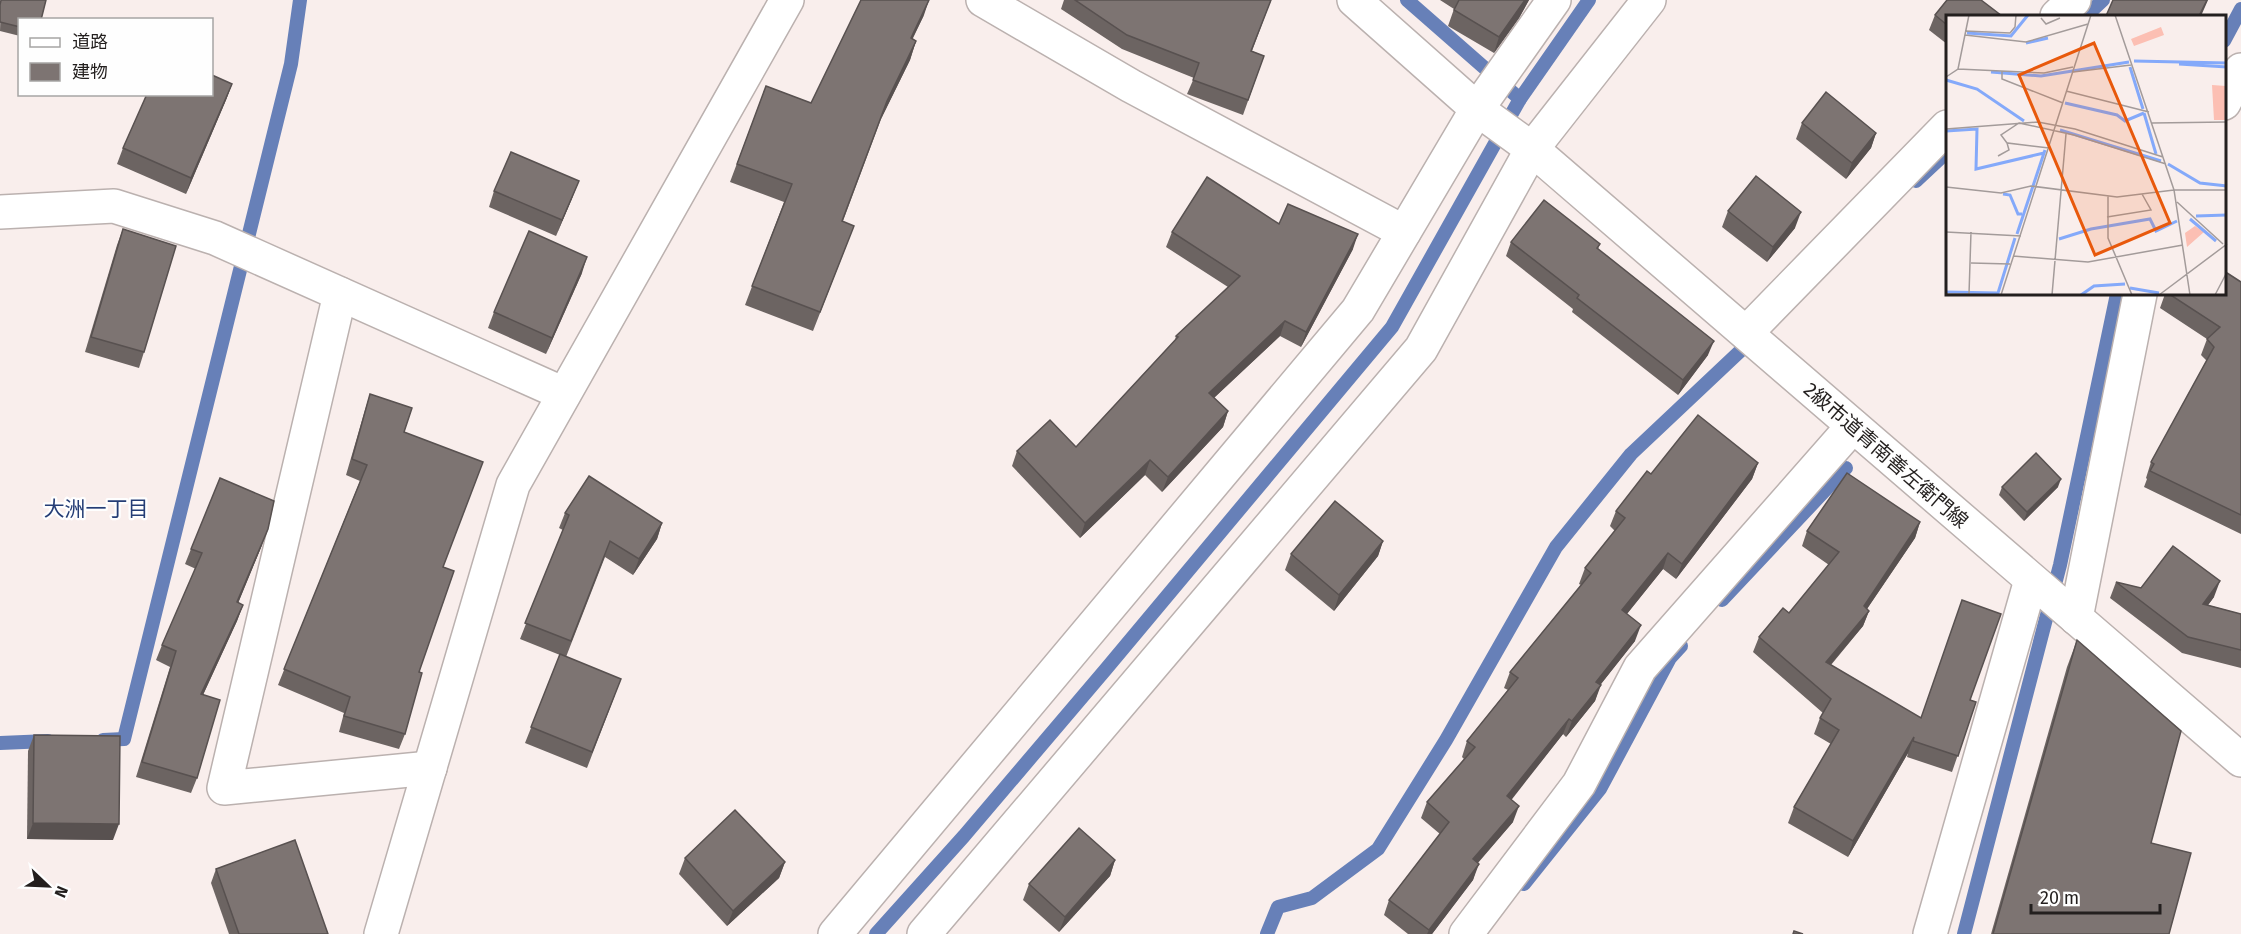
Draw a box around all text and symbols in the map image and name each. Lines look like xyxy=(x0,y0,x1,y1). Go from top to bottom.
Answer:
inset map xyxy=(1946,15,2226,296)
legend xyxy=(18,18,213,96)
text: 道路 xyxy=(72,31,108,53)
text: 建物 xyxy=(72,61,108,83)
street label: 2級市道青南善左衛門線 xyxy=(1799,377,1973,533)
district label: 大洲一丁目 xyxy=(44,496,149,522)
north arrow xyxy=(18,856,78,916)
scale bar xyxy=(2031,877,2160,915)
text: N xyxy=(51,883,72,900)
text: 20 m xyxy=(2040,887,2079,909)

